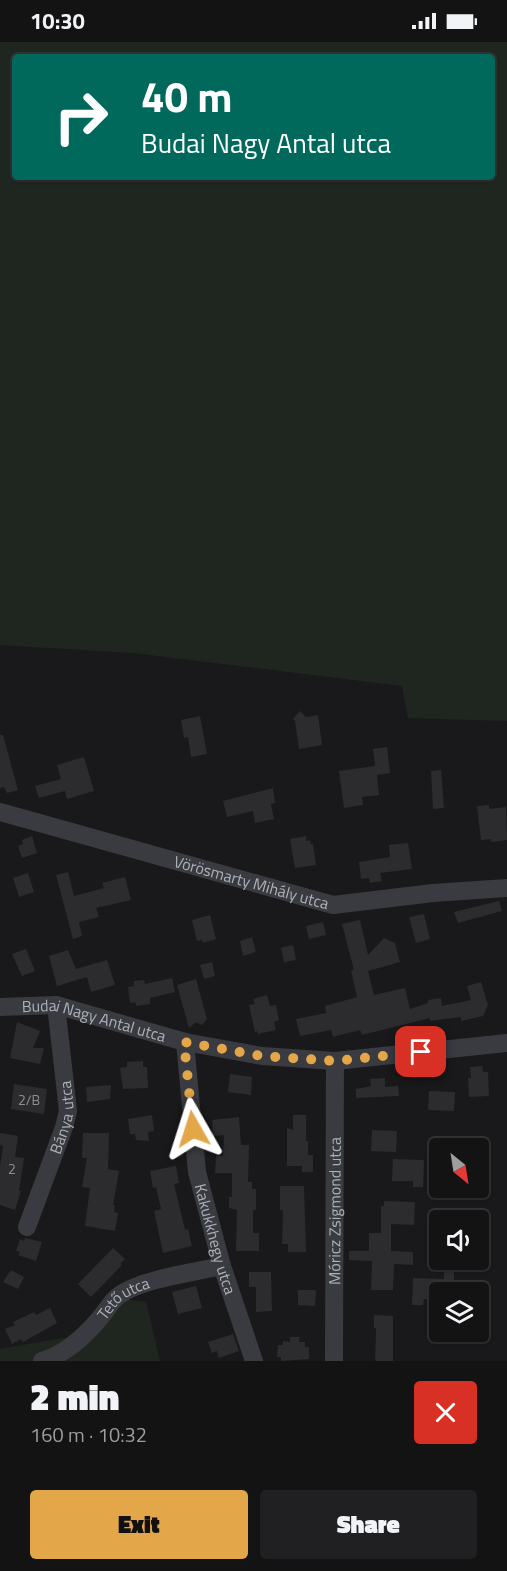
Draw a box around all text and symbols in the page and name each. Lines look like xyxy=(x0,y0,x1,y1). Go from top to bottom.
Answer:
text: 10:30 xyxy=(30,4,85,38)
text: 40 m xyxy=(141,64,233,128)
icon: right xyxy=(42,78,120,156)
text: Budai Nagy Antal utca xyxy=(141,122,391,163)
street label: Vörösmarty Mihály utca xyxy=(171,849,332,915)
street label: Budai Nagy Antal utca xyxy=(21,993,169,1048)
pin xyxy=(395,1026,446,1077)
icon: arrive xyxy=(404,1035,437,1068)
street label: Bánya utca xyxy=(43,1080,80,1157)
house number: 2/B xyxy=(18,1089,40,1110)
position arrow xyxy=(161,1097,225,1161)
street label: Móricz Zsigmond utca xyxy=(322,1137,347,1285)
north arrow xyxy=(429,1138,489,1198)
map controls xyxy=(429,1138,489,1342)
house number: 2 xyxy=(8,1158,16,1179)
street label: Kakukkhegy utca xyxy=(189,1181,243,1297)
button: sound xyxy=(429,1210,489,1270)
street label: Tető utca xyxy=(91,1271,153,1325)
button: layers xyxy=(429,1282,489,1342)
text: 2 min xyxy=(30,1369,119,1424)
button: close xyxy=(414,1381,477,1444)
text: 160 m · 10:32 xyxy=(30,1419,147,1450)
button: Exit xyxy=(30,1490,248,1559)
button: Share xyxy=(260,1490,477,1559)

